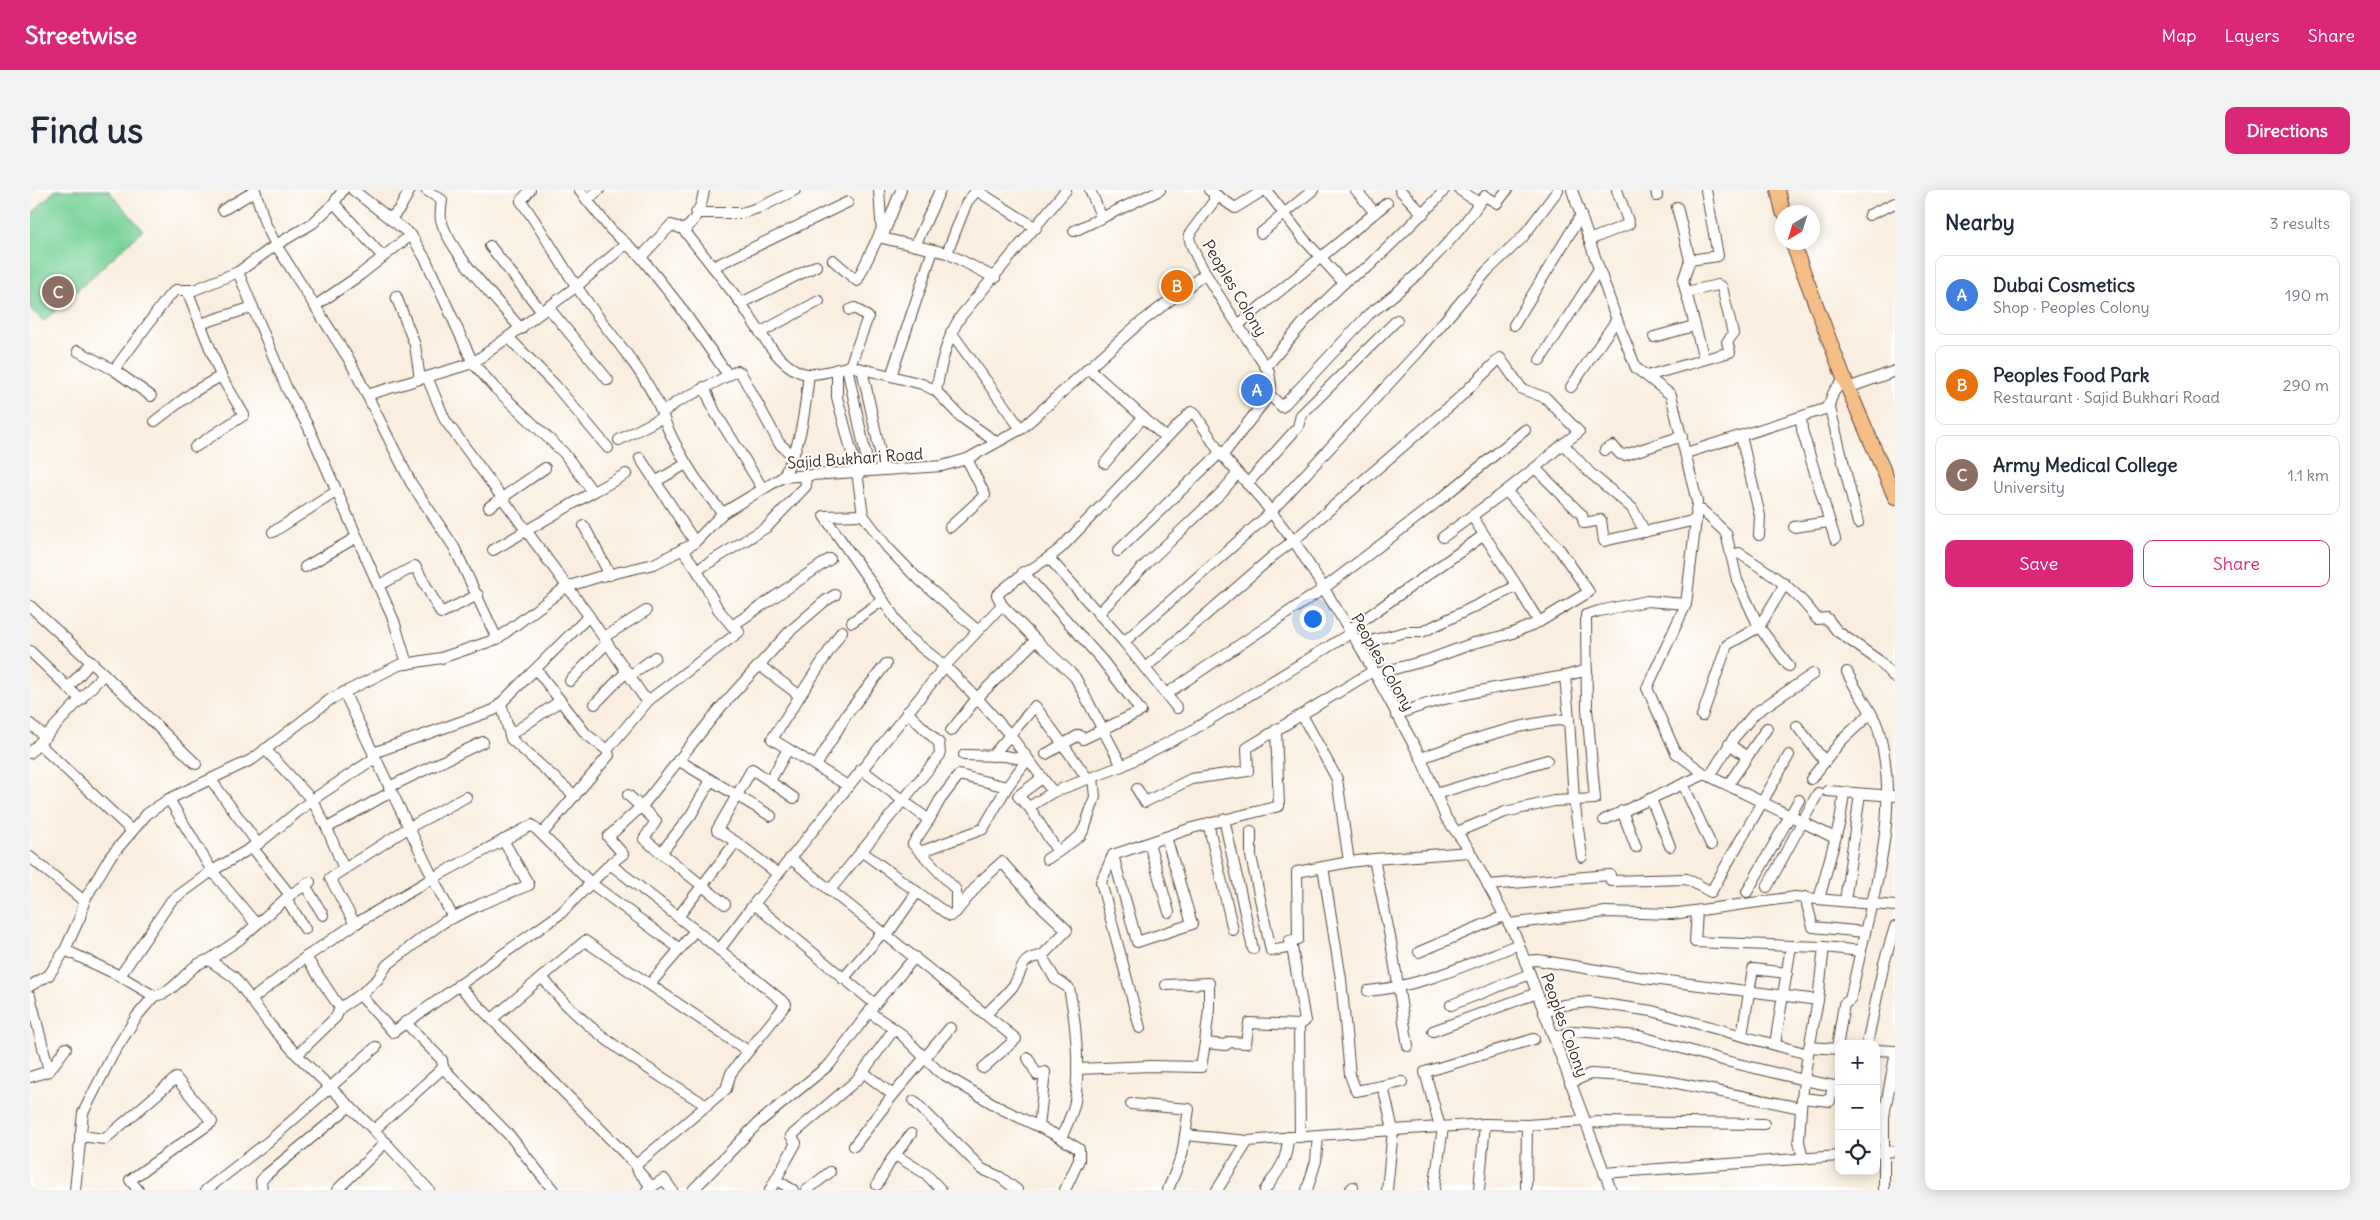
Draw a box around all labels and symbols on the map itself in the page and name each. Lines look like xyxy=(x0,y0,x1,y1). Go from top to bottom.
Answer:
north arrow xyxy=(1775,205,1820,250)
street label: Peoples Colony xyxy=(1198,236,1272,340)
pin: B xyxy=(1161,267,1193,305)
pin: C xyxy=(42,273,74,311)
pin: A xyxy=(1241,371,1273,409)
street label: Sajid Bukhari Road xyxy=(786,443,924,473)
your location xyxy=(1300,606,1326,632)
street label: Peoples Colony xyxy=(1347,610,1419,714)
street label: Peoples Colony xyxy=(1537,970,1593,1080)

